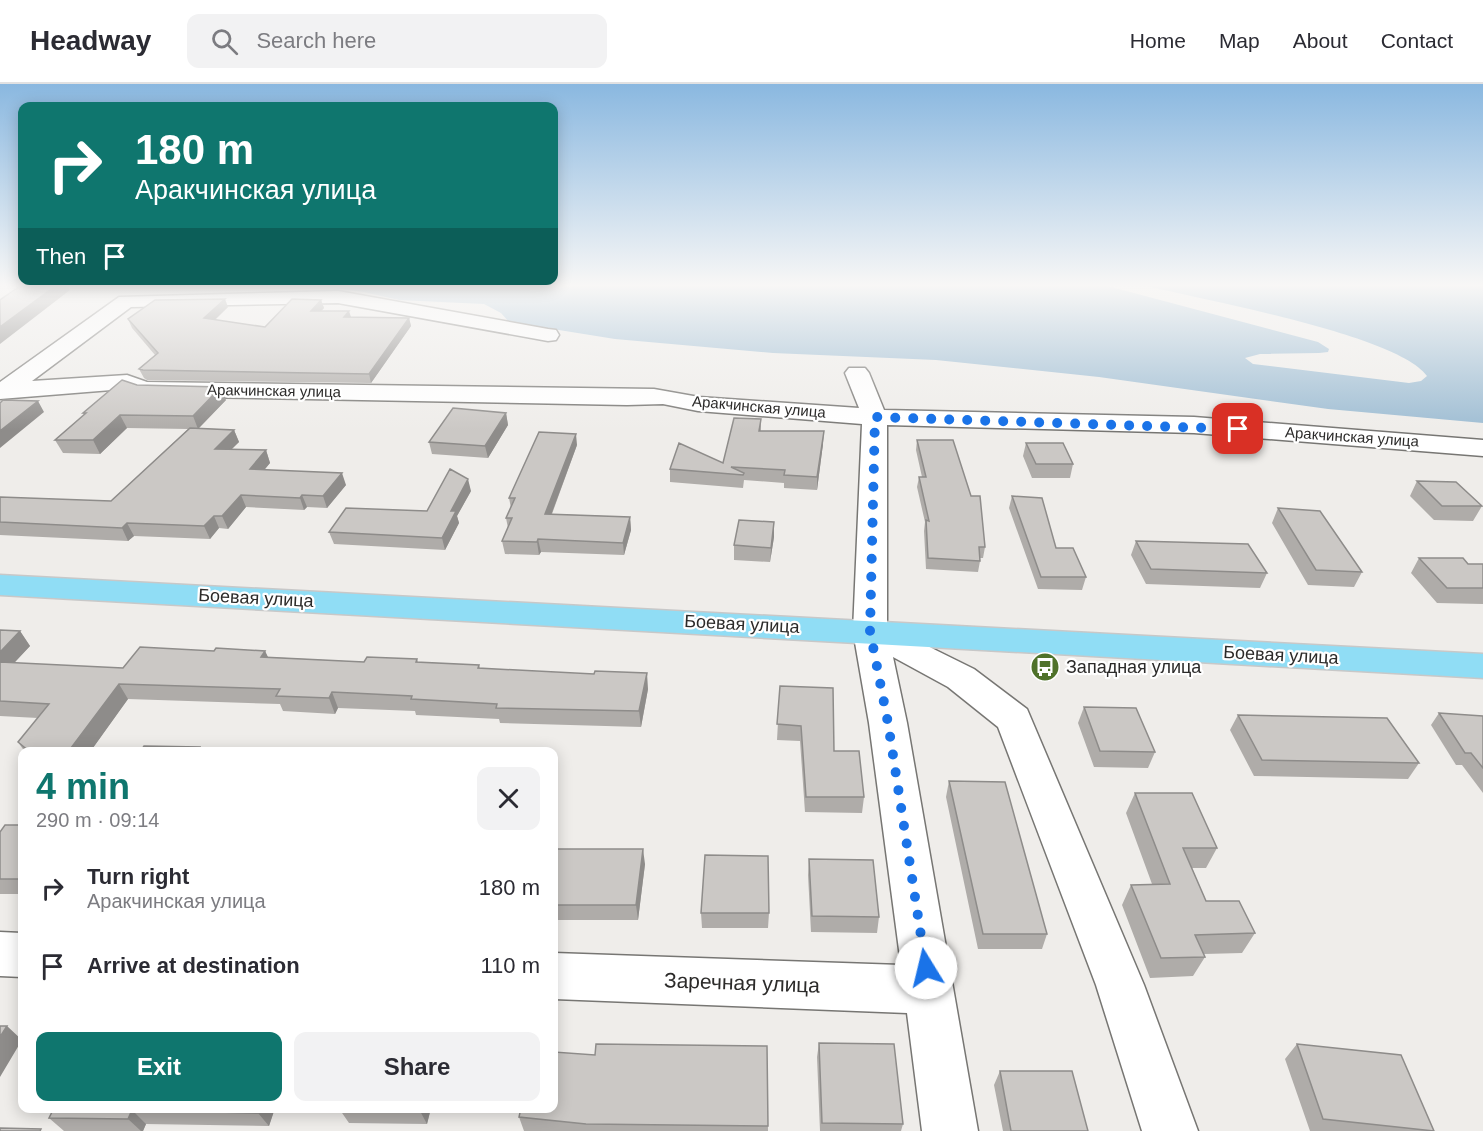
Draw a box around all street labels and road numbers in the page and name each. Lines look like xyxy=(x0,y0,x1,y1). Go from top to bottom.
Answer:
street label: Аракчинская улица xyxy=(207,381,342,400)
street label: Аракчинская улица xyxy=(692,392,827,421)
street label: Аракчинская улица xyxy=(1285,423,1420,450)
street label: Боевая улица xyxy=(198,585,315,611)
street label: Боевая улица xyxy=(684,611,801,637)
street label: Боевая улица xyxy=(1223,642,1340,668)
street label: Заречная улица xyxy=(664,968,821,997)

